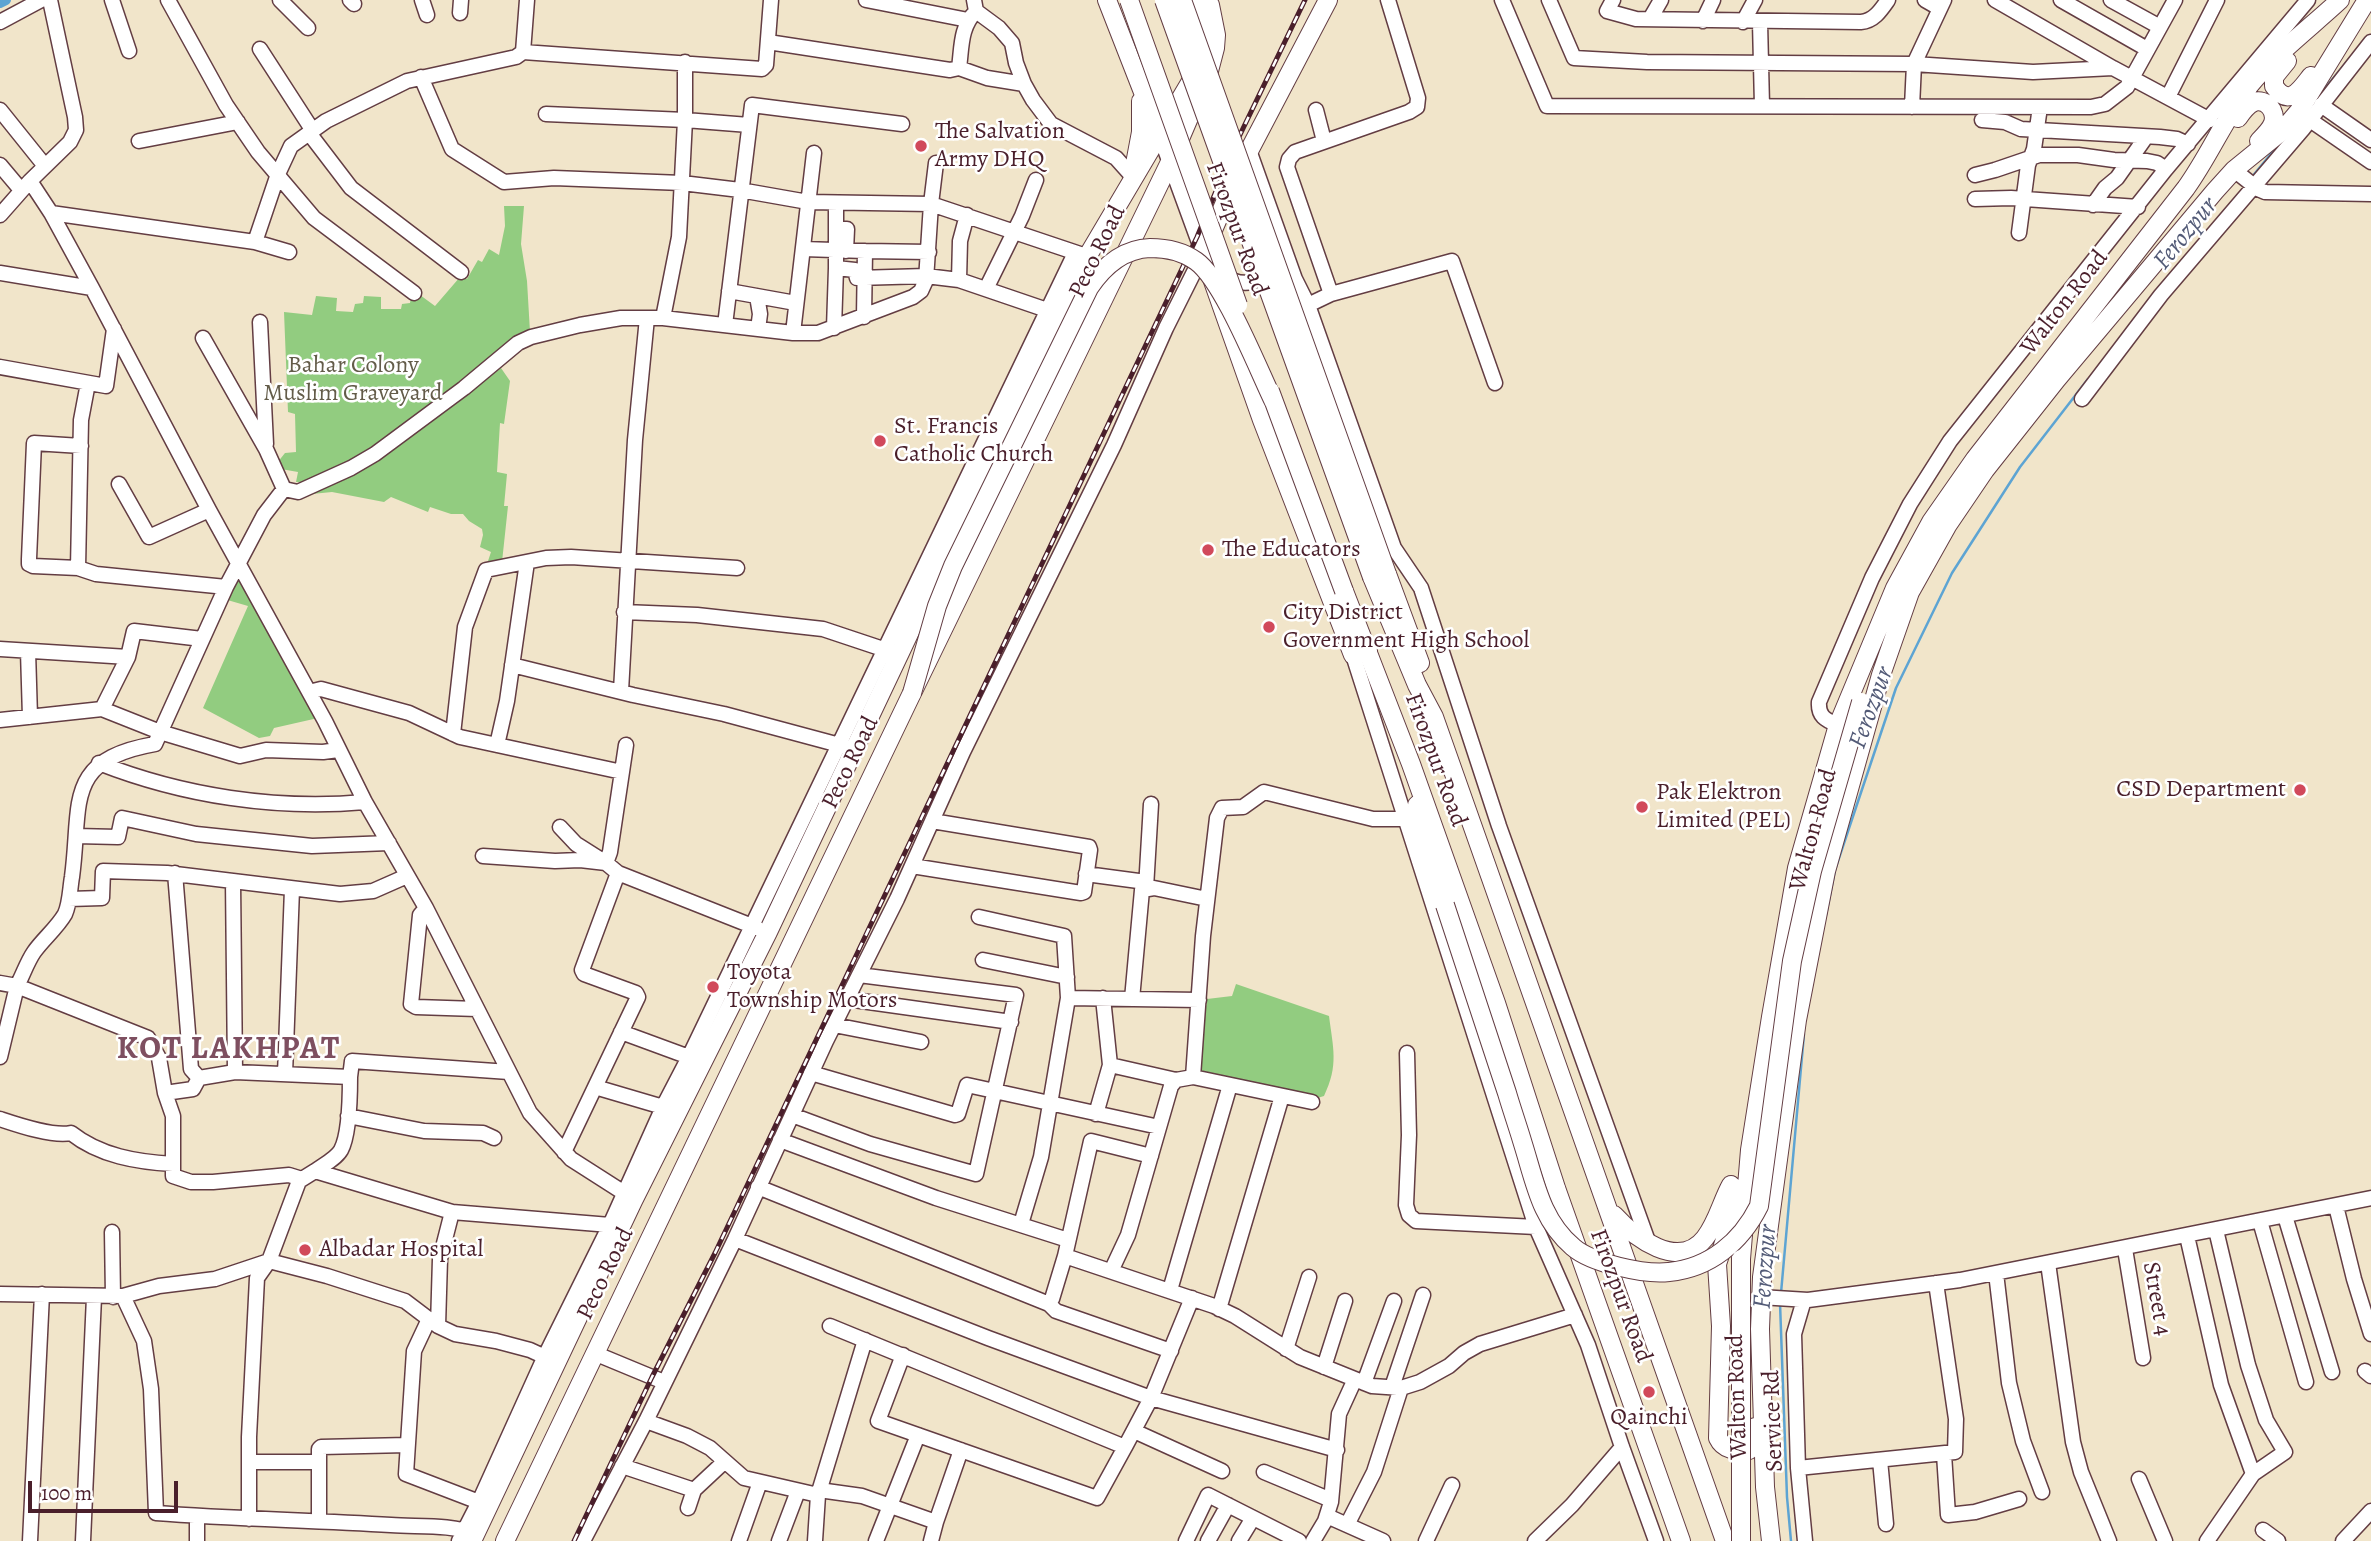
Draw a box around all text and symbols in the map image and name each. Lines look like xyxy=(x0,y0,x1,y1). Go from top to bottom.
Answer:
place label: The Salvation Army DHQ xyxy=(935,118,1065,174)
marker: The Salvation Army DHQ xyxy=(913,138,929,154)
street label: Firozpur Road xyxy=(1199,158,1273,300)
water label: Ferozpur xyxy=(2147,191,2225,277)
street label: Peco Road xyxy=(1063,201,1133,303)
street label: Walton Road xyxy=(2015,245,2115,361)
park label: Bahar Colony Muslim Graveyard xyxy=(263,352,443,408)
place label: St. Francis Catholic Church xyxy=(894,413,1053,469)
marker: St. Francis Catholic Church xyxy=(872,433,888,449)
place label: The Educators xyxy=(1222,536,1361,564)
marker: The Educators xyxy=(1200,542,1216,558)
place label: City District Government High School xyxy=(1283,599,1529,655)
marker: City District Government High School xyxy=(1261,619,1277,635)
water label: Ferozpur xyxy=(1843,663,1901,753)
street label: Firozpur Road xyxy=(1398,689,1472,831)
street label: Peco Road xyxy=(816,712,886,814)
street label: Walton Road xyxy=(1784,766,1844,894)
place label: CSD Department xyxy=(2116,776,2286,804)
place label: Pak Elektron Limited (PEL) xyxy=(1656,779,1791,835)
marker: CSD Department xyxy=(2292,782,2308,798)
marker: Pak Elektron Limited (PEL) xyxy=(1634,799,1650,815)
place label: Toyota Township Motors xyxy=(727,959,897,1015)
marker: Toyota Township Motors xyxy=(705,979,721,995)
district label: KOT LAKHPAT xyxy=(118,1031,340,1069)
street label: Peco Road xyxy=(571,1223,641,1325)
water label: Ferozpur xyxy=(1747,1224,1785,1310)
street label: Firozpur Road xyxy=(1583,1225,1657,1367)
place label: Albadar Hospital xyxy=(319,1236,483,1264)
marker: Albadar Hospital xyxy=(297,1242,313,1258)
street label: Street 4 xyxy=(2135,1260,2177,1338)
street label: Walton Road xyxy=(1721,1334,1755,1460)
street label: Service Rd xyxy=(1758,1369,1790,1473)
marker: Qainchi xyxy=(1641,1384,1657,1400)
place label: Qainchi xyxy=(1610,1404,1688,1432)
scale bar xyxy=(32,1468,182,1512)
text: 100 m xyxy=(41,1479,92,1507)

